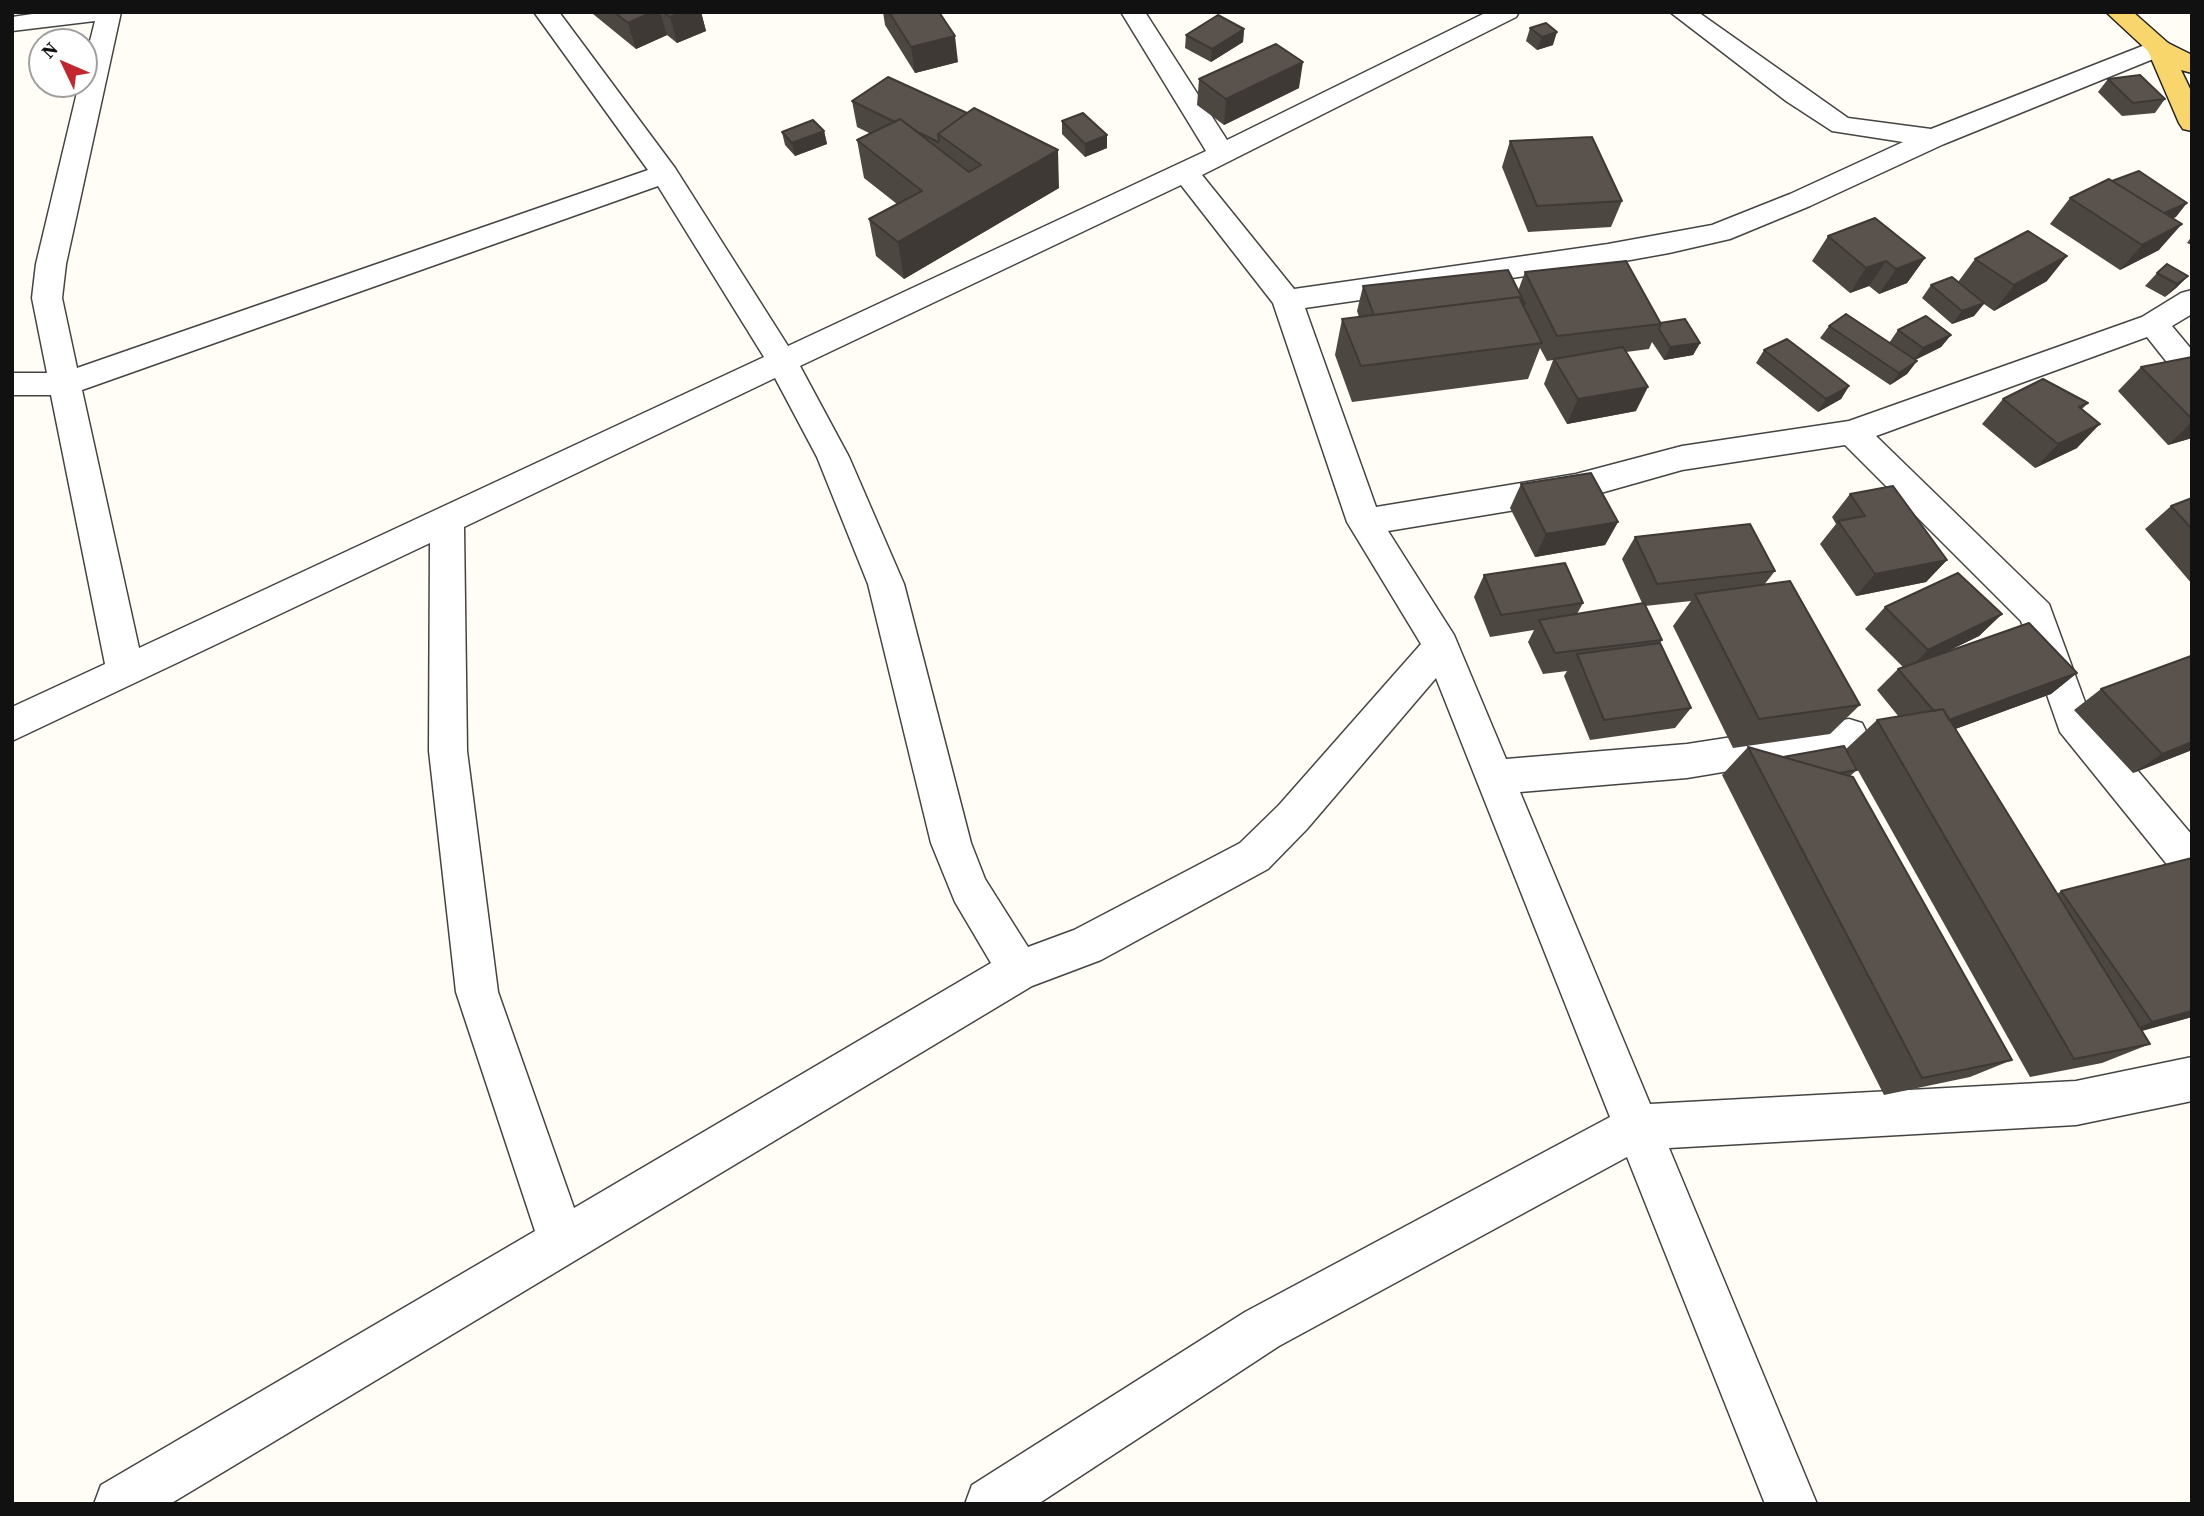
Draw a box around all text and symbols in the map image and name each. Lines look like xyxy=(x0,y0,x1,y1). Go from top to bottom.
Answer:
north arrow xyxy=(28,28,98,98)
text: N xyxy=(35,36,63,64)

